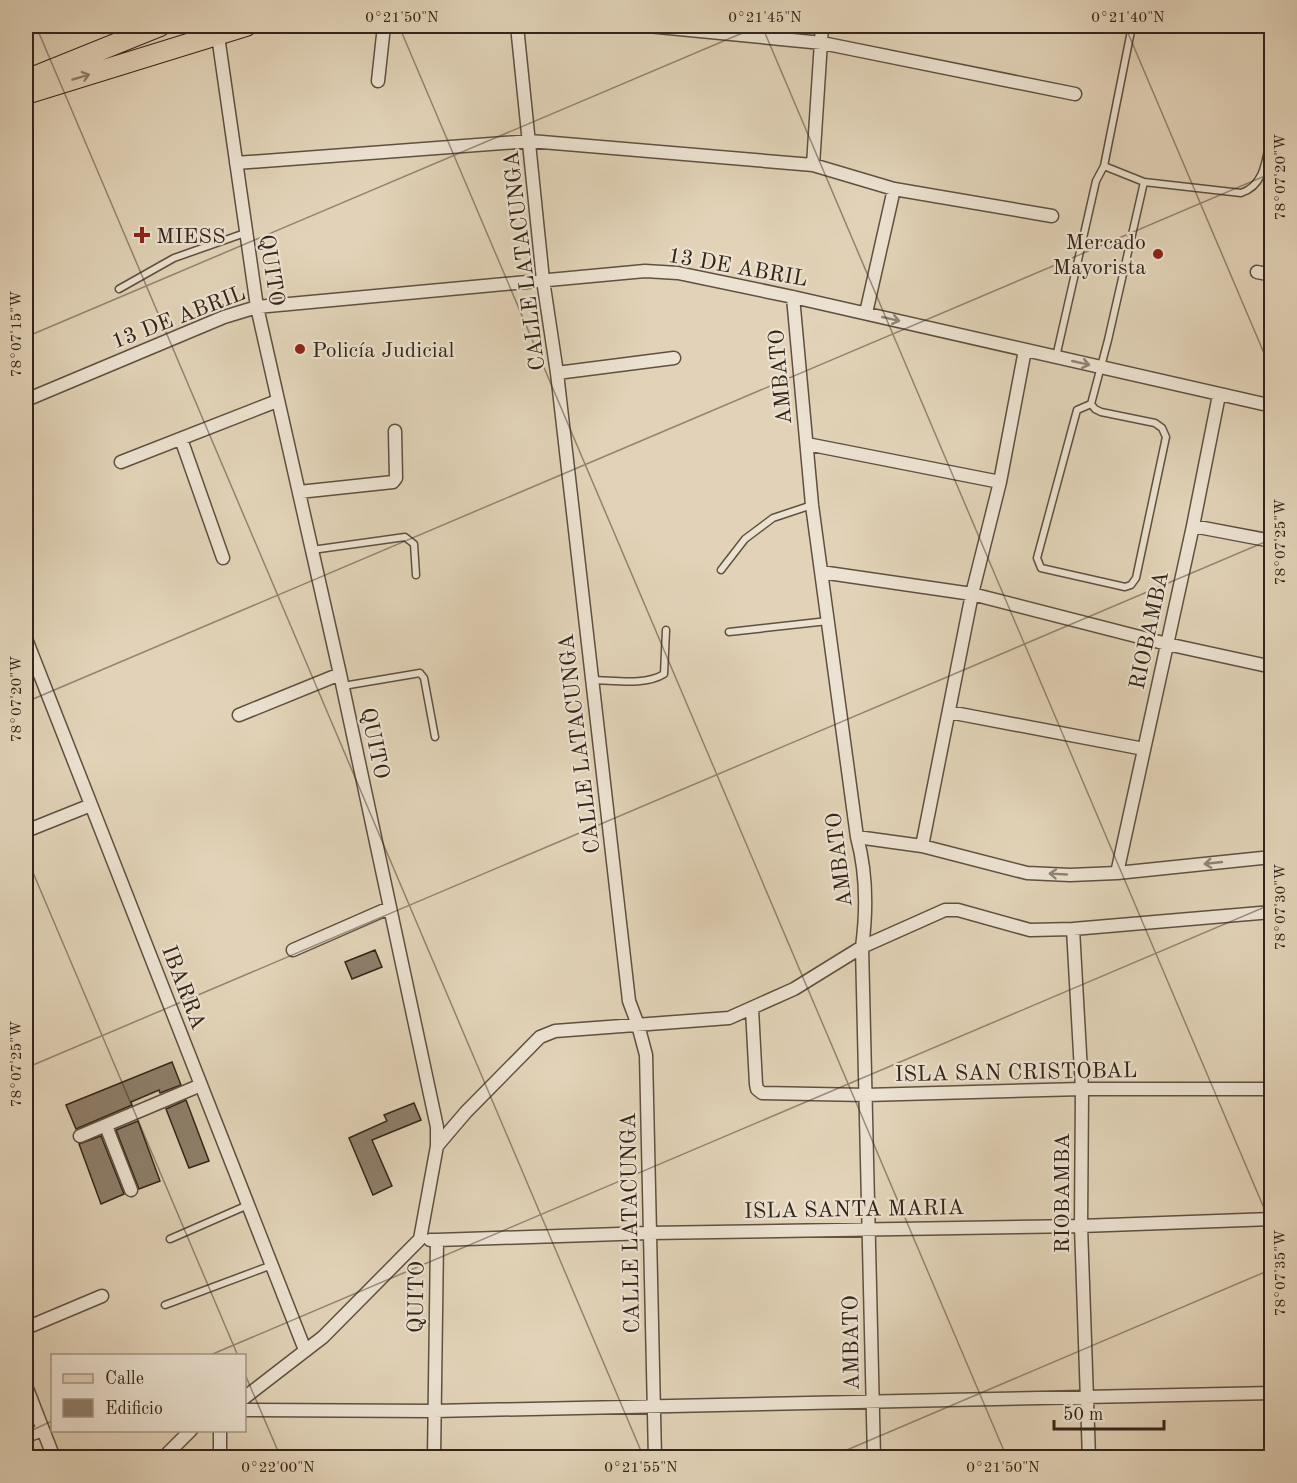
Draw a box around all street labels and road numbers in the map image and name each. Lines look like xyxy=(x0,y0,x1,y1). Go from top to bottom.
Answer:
street label: CALLE LATACUNGA xyxy=(501,149,549,372)
street label: QUITO xyxy=(255,233,288,308)
street label: 13 DE ABRIL xyxy=(666,245,809,291)
street label: 13 DE ABRIL xyxy=(109,282,249,353)
street label: AMBATO xyxy=(766,328,796,425)
street label: RIOBAMBA xyxy=(1127,569,1173,692)
street label: CALLE LATACUNGA xyxy=(556,632,604,855)
street label: QUITO xyxy=(356,706,392,781)
street label: AMBATO xyxy=(823,811,857,909)
street label: IBARRA xyxy=(157,943,209,1033)
street label: ISLA SAN CRISTOBAL xyxy=(894,1060,1138,1086)
street label: CALLE LATACUNGA xyxy=(618,1112,644,1334)
street label: RIOBAMBA xyxy=(1052,1133,1074,1253)
street label: ISLA SANTA MARIA xyxy=(744,1197,965,1223)
street label: QUITO xyxy=(405,1261,429,1333)
street label: AMBATO xyxy=(840,1295,864,1391)

